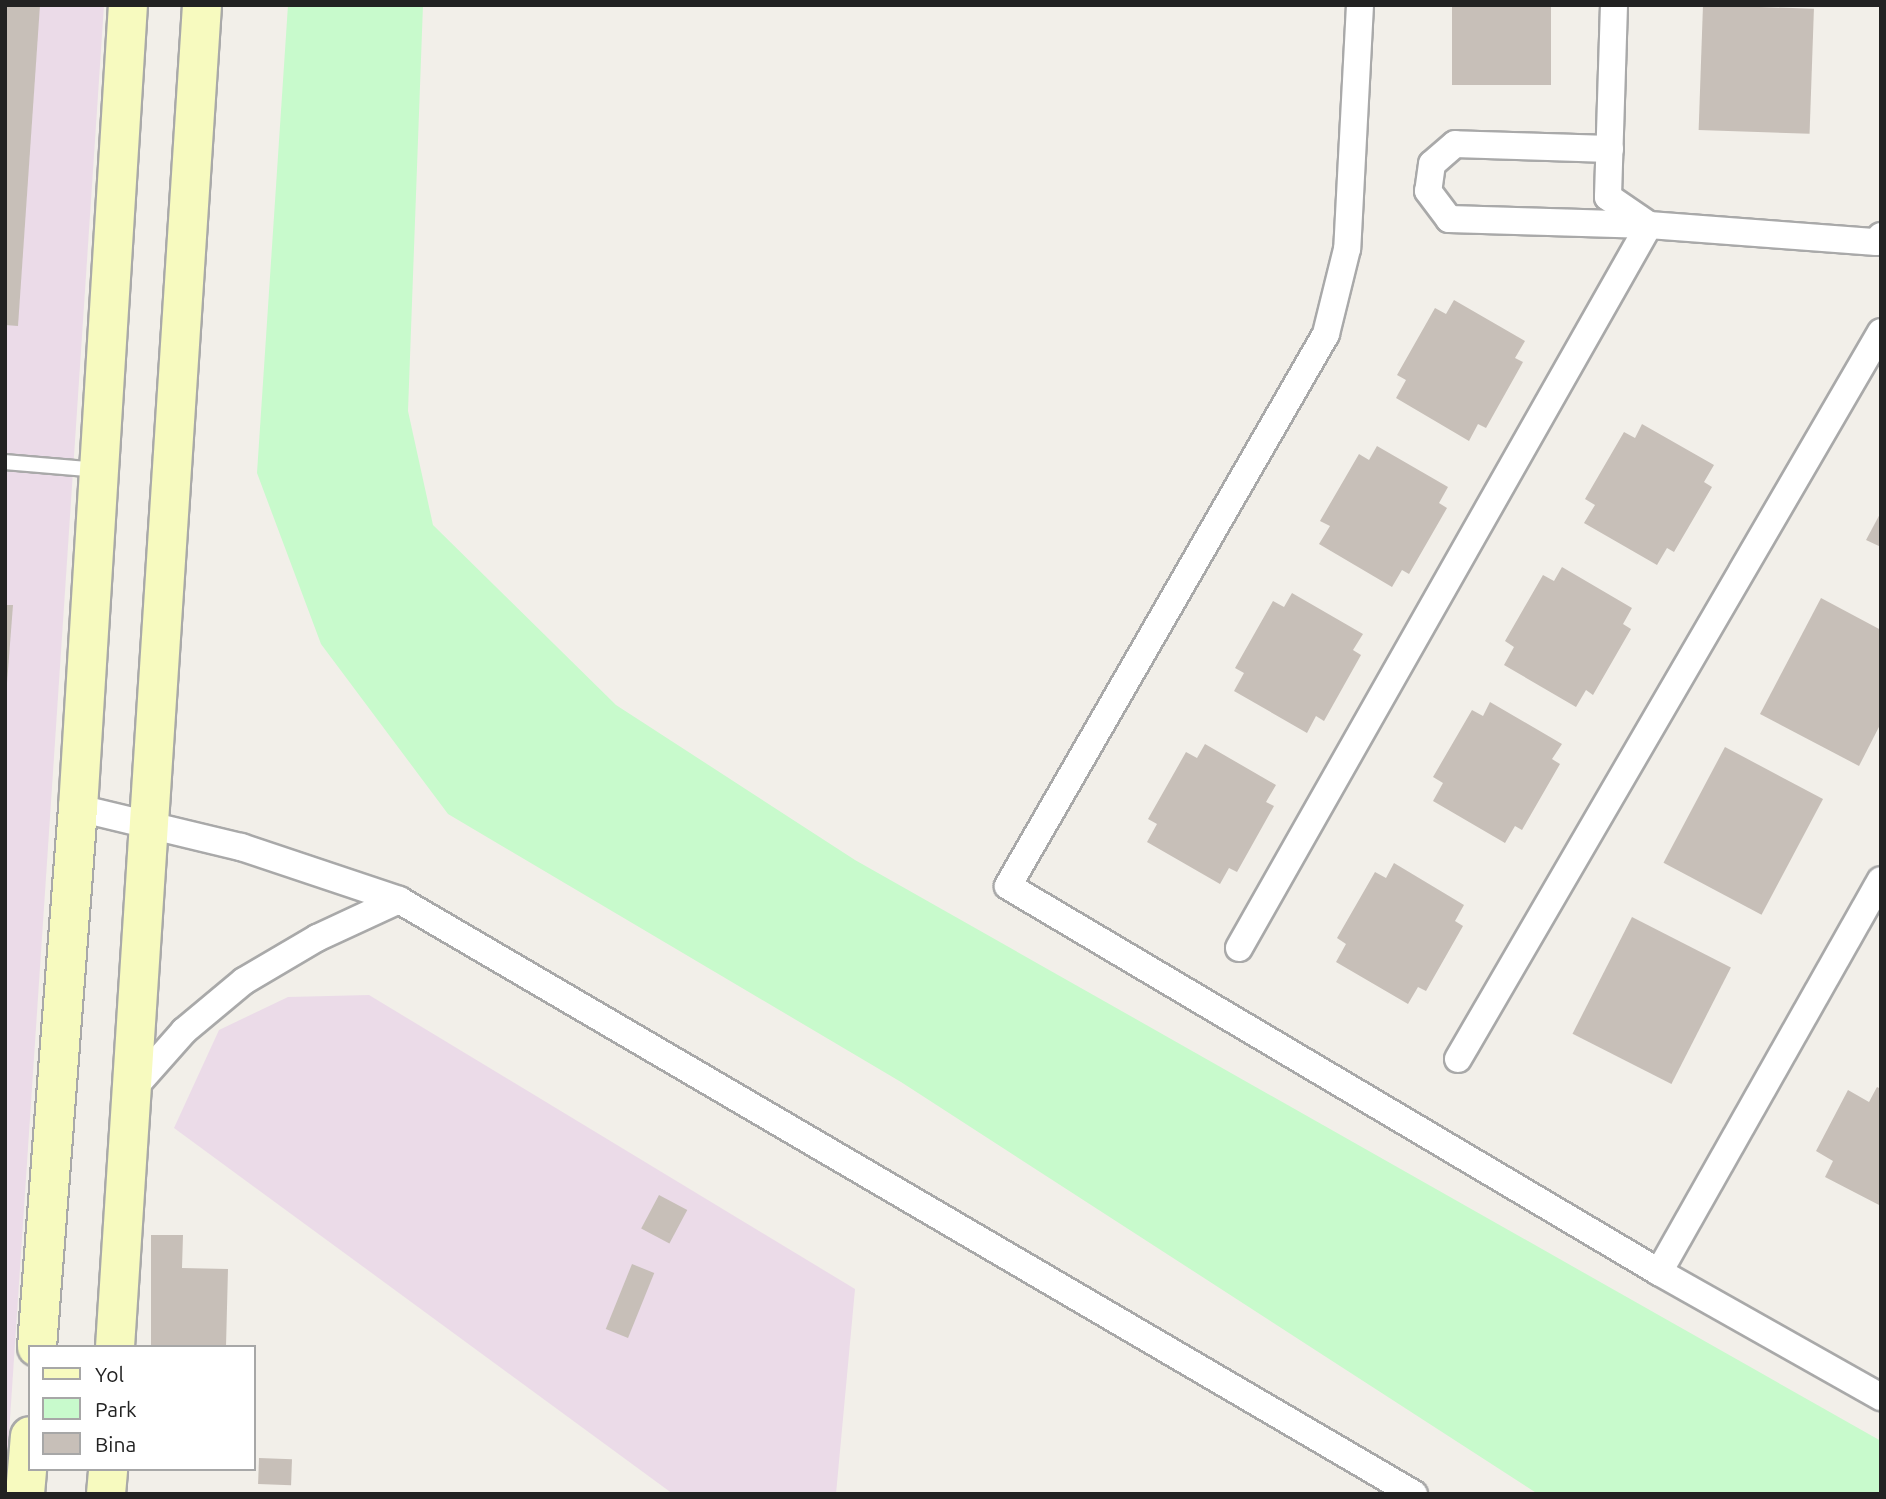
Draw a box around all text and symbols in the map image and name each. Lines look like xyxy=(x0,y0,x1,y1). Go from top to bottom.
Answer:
legend xyxy=(28,1345,256,1471)
text: Yol xyxy=(95,1362,124,1386)
text: Park xyxy=(95,1397,137,1421)
text: Bina xyxy=(95,1432,136,1456)

